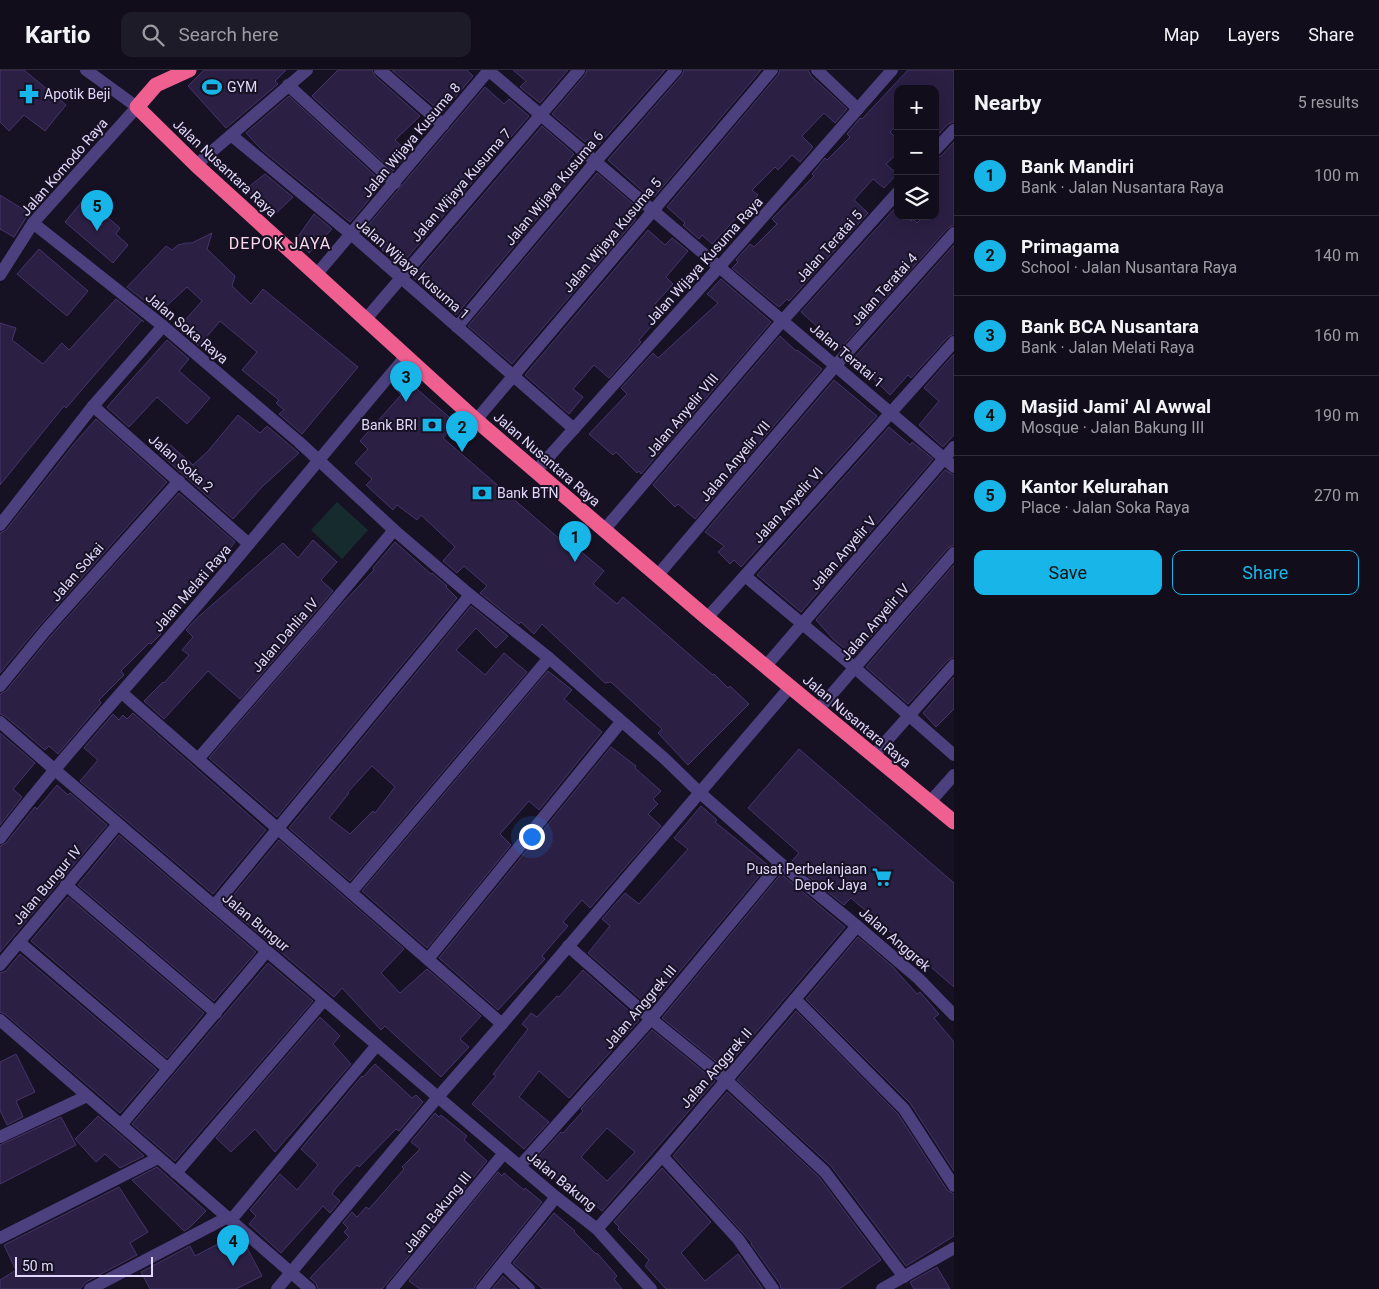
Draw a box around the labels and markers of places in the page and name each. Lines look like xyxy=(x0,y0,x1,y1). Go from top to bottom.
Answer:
sports icon: GYM xyxy=(201,76,223,98)
place label: GYM xyxy=(227,79,257,95)
pharmacy icon: Apotik Beji xyxy=(18,83,40,105)
place label: Apotik Beji xyxy=(44,86,110,102)
pin: 5 xyxy=(81,190,113,231)
pin: 3 xyxy=(390,361,422,402)
pin: 2 xyxy=(446,411,478,452)
bank icon: Bank BRI xyxy=(421,414,443,436)
place label: Bank BRI xyxy=(361,417,417,433)
bank icon: Bank BTN xyxy=(471,482,493,504)
place label: Bank BTN xyxy=(497,485,559,501)
pin: 1 xyxy=(559,521,591,562)
place label: Pusat Perbelanjaan Depok Jaya xyxy=(746,861,867,893)
supermarket icon: Pusat Perbelanjaan Depok Jaya xyxy=(871,866,893,888)
pin: 4 xyxy=(217,1225,249,1266)

